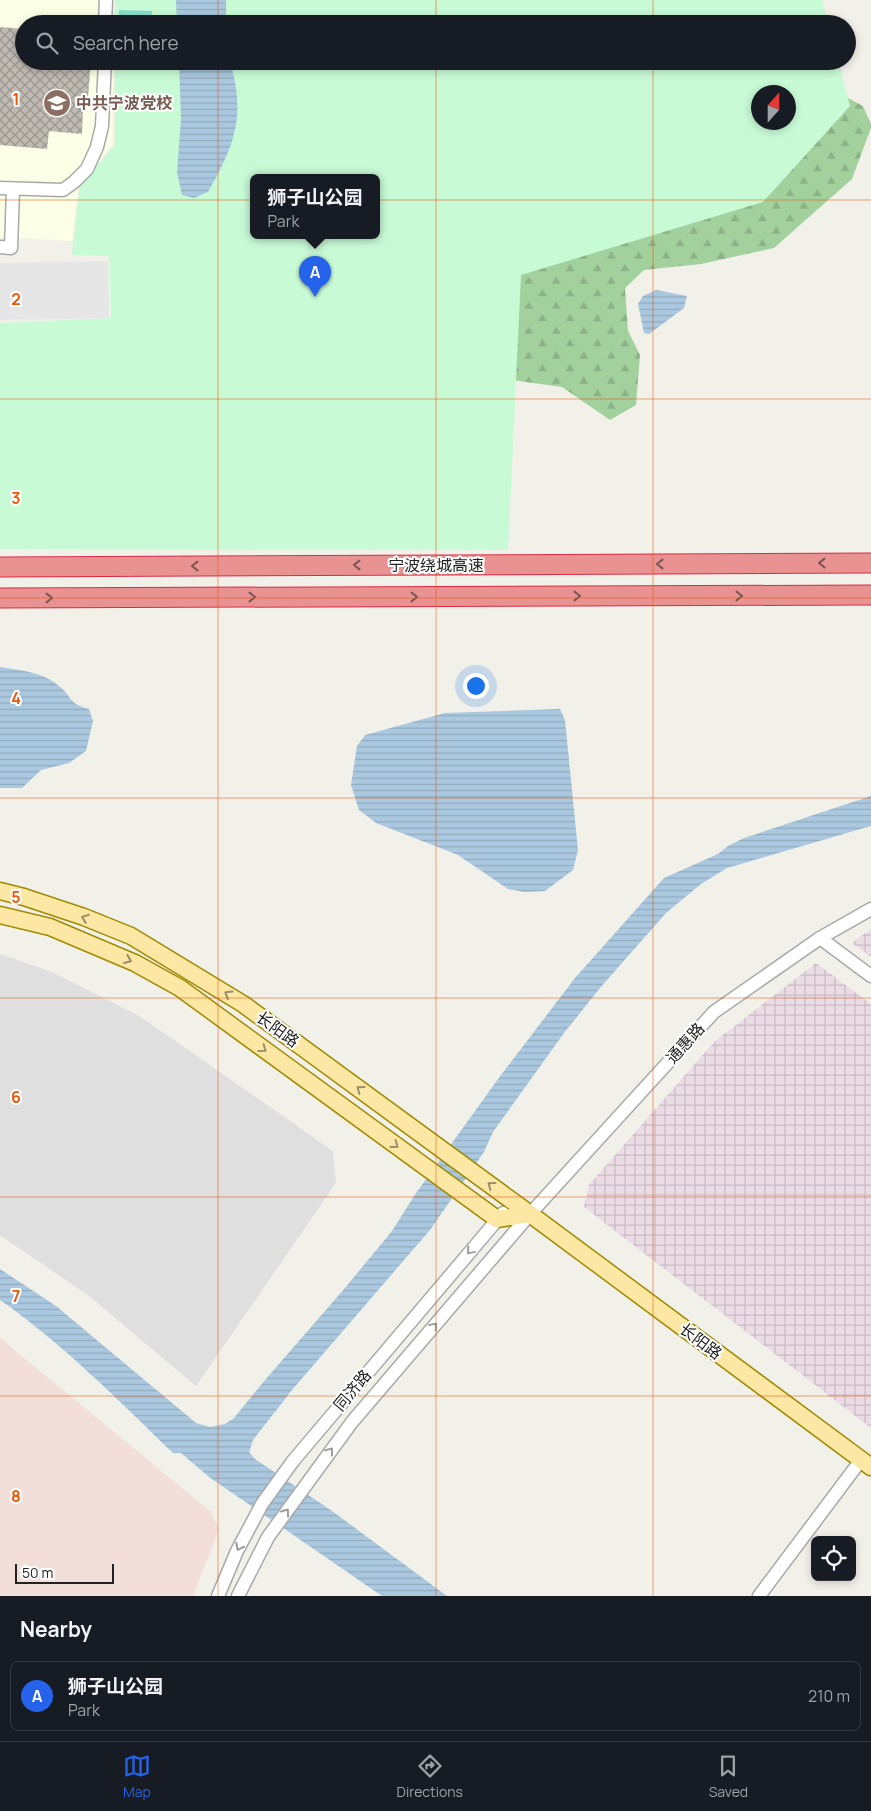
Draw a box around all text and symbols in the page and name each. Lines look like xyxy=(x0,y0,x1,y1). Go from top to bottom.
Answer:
search box xyxy=(15,15,856,70)
icon: search xyxy=(33,29,61,57)
text: Search here xyxy=(73,30,179,56)
north arrow xyxy=(751,85,796,130)
text: 1 xyxy=(12,88,20,110)
school or university icon: 中共宁波党校 xyxy=(42,88,72,118)
place label: 中共宁波党校 xyxy=(76,92,173,114)
popup xyxy=(250,174,380,239)
text: 狮子山公园 xyxy=(267,184,363,210)
text: Park xyxy=(267,210,299,232)
pin: A xyxy=(299,256,331,297)
text: 2 xyxy=(11,288,21,310)
text: 3 xyxy=(11,487,21,509)
street label: 宁波绕城高速 xyxy=(388,554,484,576)
one-way arrow xyxy=(818,558,826,568)
one-way arrow xyxy=(656,559,664,569)
one-way arrow xyxy=(353,560,361,570)
one-way arrow xyxy=(191,561,198,571)
one-way arrow xyxy=(574,591,581,601)
one-way arrow xyxy=(736,591,744,601)
one-way arrow xyxy=(248,592,256,602)
one-way arrow xyxy=(411,592,419,602)
one-way arrow xyxy=(45,593,53,603)
your location xyxy=(463,673,489,699)
text: 4 xyxy=(11,687,21,709)
text: 5 xyxy=(11,886,21,908)
one-way arrow xyxy=(81,914,90,924)
one-way arrow xyxy=(123,953,132,964)
one-way arrow xyxy=(224,991,233,1001)
street label: 长阳路 xyxy=(252,1006,304,1052)
street label: 通惠路 xyxy=(661,1018,709,1068)
one-way arrow xyxy=(257,1043,267,1052)
text: 6 xyxy=(11,1086,21,1108)
one-way arrow xyxy=(356,1086,366,1095)
one-way arrow xyxy=(389,1139,399,1148)
one-way arrow xyxy=(487,1182,497,1191)
one-way arrow xyxy=(467,1245,475,1254)
text: 7 xyxy=(12,1285,20,1307)
street label: 长阳路 xyxy=(675,1318,727,1364)
one-way arrow xyxy=(429,1323,438,1332)
street label: 同济路 xyxy=(328,1365,376,1415)
one-way arrow xyxy=(325,1448,333,1457)
text: 8 xyxy=(11,1485,21,1507)
one-way arrow xyxy=(280,1508,289,1518)
map controls xyxy=(811,1536,856,1581)
button: locate xyxy=(811,1536,856,1581)
one-way arrow xyxy=(235,1541,245,1550)
scale bar xyxy=(15,1561,114,1584)
text: 50 m xyxy=(22,1563,53,1582)
text: Nearby xyxy=(20,1615,92,1643)
text: 狮子山公园 xyxy=(68,1673,163,1699)
text: A xyxy=(32,1685,42,1707)
text: 210 m xyxy=(808,1685,850,1707)
text: Park xyxy=(68,1699,100,1721)
tab: Map xyxy=(123,1752,151,1801)
tab: Directions xyxy=(397,1752,463,1801)
tab: Saved xyxy=(709,1752,748,1801)

